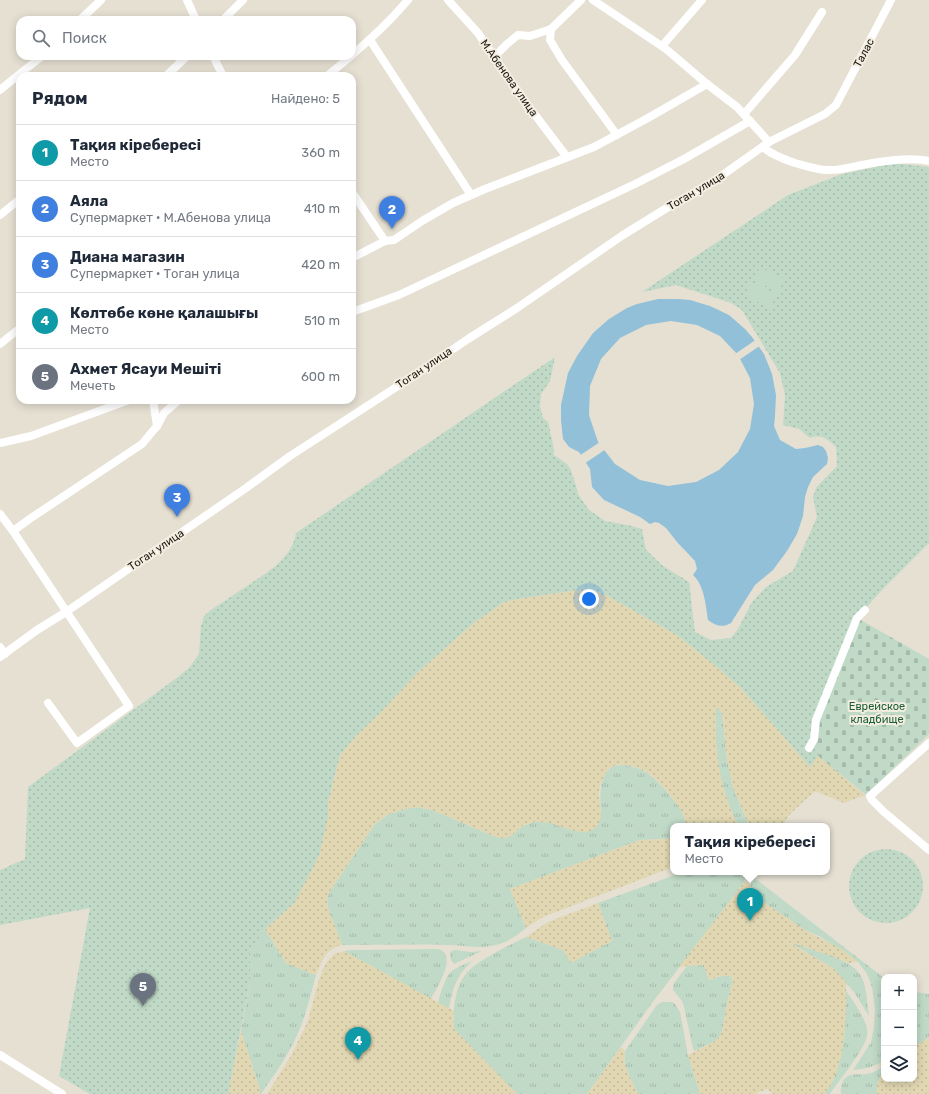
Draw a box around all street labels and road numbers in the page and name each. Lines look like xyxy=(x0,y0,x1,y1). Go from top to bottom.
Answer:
street label: Талас xyxy=(851,36,877,70)
street label: М.Абенова улица xyxy=(478,37,540,119)
street label: Тоган улица xyxy=(665,169,727,213)
street label: Тоган улица xyxy=(394,345,454,391)
street label: Тоган улица xyxy=(126,527,186,573)

